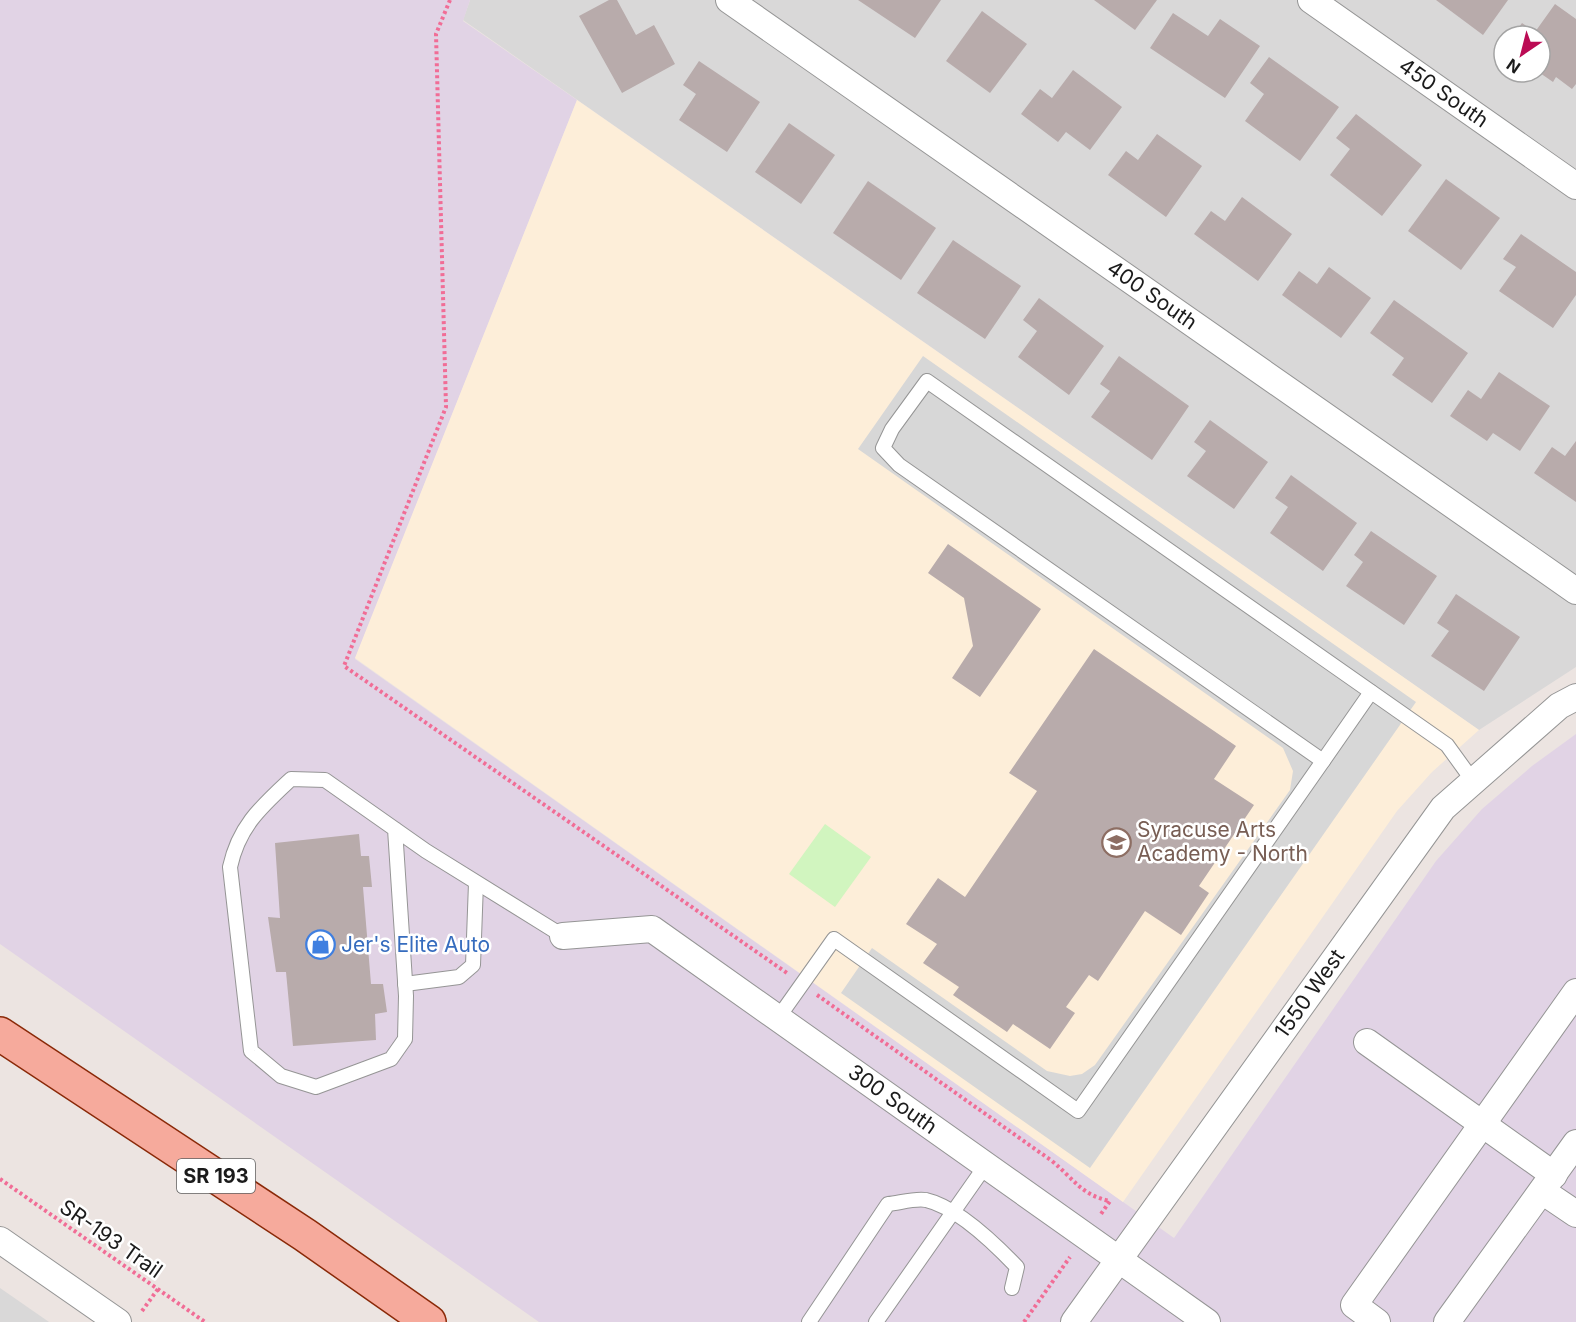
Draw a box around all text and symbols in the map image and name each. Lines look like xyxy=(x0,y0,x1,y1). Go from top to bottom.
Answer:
north arrow xyxy=(1492,24,1552,84)
street label: 450 South xyxy=(1394,53,1493,133)
text: N xyxy=(1503,55,1524,78)
street label: 400 South xyxy=(1103,255,1202,335)
place label: Syracuse Arts Academy - North xyxy=(1137,817,1308,866)
school or university icon: Syracuse Arts Academy - North xyxy=(1100,826,1132,858)
shop icon: Jer's Elite Auto xyxy=(304,929,336,961)
place label: Jer's Elite Auto xyxy=(341,932,490,957)
street label: 1550 West xyxy=(1269,944,1349,1043)
street label: 300 South xyxy=(843,1059,942,1139)
road number: SR 193 xyxy=(177,1159,255,1193)
street label: SR-193 Trail xyxy=(55,1194,167,1283)

